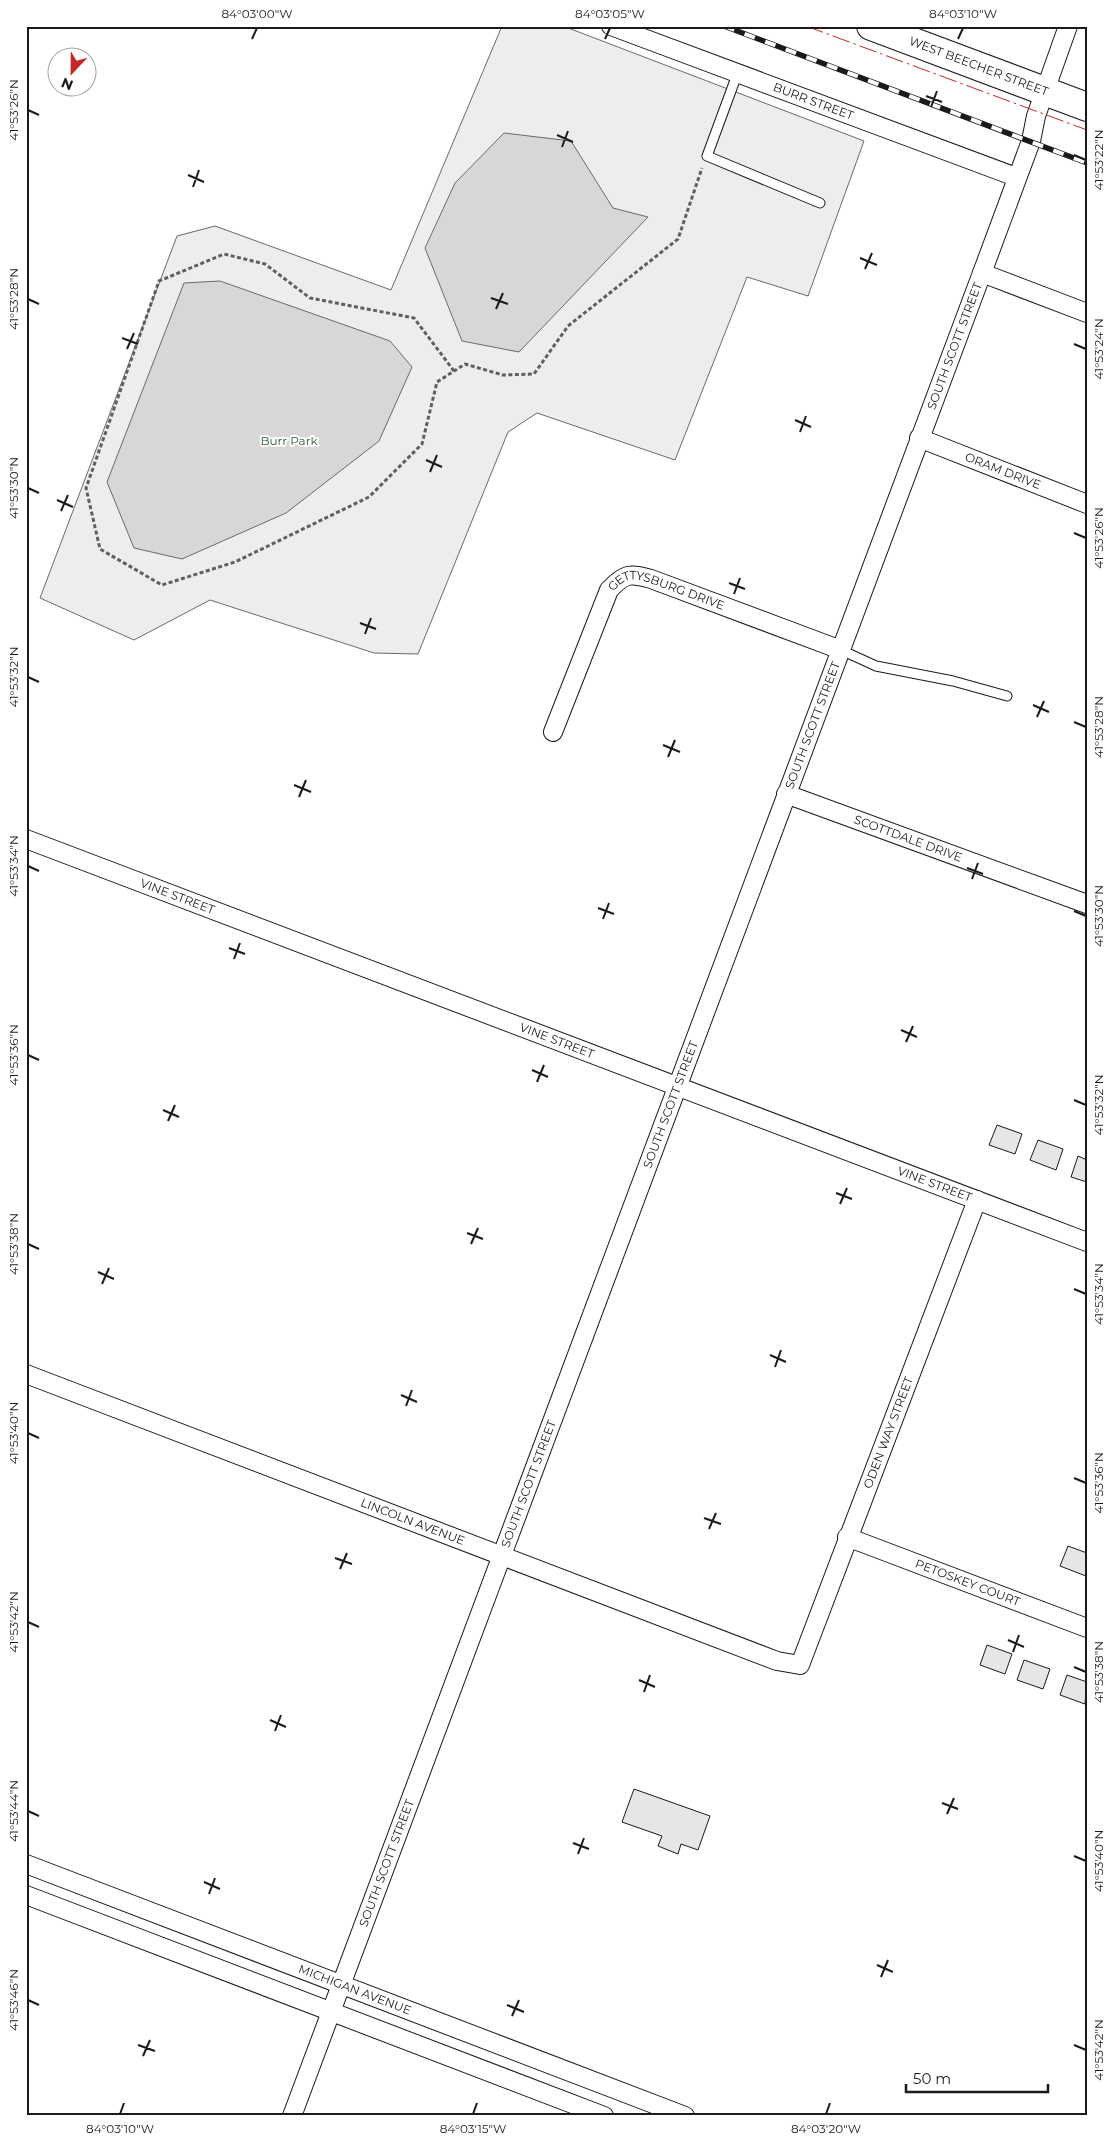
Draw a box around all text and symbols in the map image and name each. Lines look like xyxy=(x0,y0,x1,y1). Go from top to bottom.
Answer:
text: 84°03'00"W xyxy=(221,6,293,21)
text: 84°03'05"W xyxy=(575,6,645,21)
text: 84°03'10"W xyxy=(929,6,997,21)
street label: WEST BEECHER STREET xyxy=(907,33,1051,99)
north arrow xyxy=(48,48,98,98)
text: N xyxy=(59,74,76,95)
text: 41°53'26"N xyxy=(6,79,21,141)
street label: BURR STREET xyxy=(771,79,856,123)
text: 41°53'22"N xyxy=(1091,129,1106,191)
text: 41°53'28"N xyxy=(6,268,21,330)
street label: SOUTH SCOTT STREET xyxy=(924,280,985,412)
text: 41°53'24"N xyxy=(1091,318,1106,380)
park label: Burr Park xyxy=(260,433,318,448)
street label: ORAM DRIVE xyxy=(963,449,1043,492)
text: 41°53'30"N xyxy=(6,457,21,519)
text: 41°53'26"N xyxy=(1091,507,1106,569)
street label: GETTYSBURG DRIVE xyxy=(604,567,727,613)
text: 41°53'32"N xyxy=(6,647,21,707)
street label: SOUTH SCOTT STREET xyxy=(782,659,843,791)
text: 41°53'28"N xyxy=(1091,696,1106,758)
street label: SCOTTDALE DRIVE xyxy=(852,811,965,865)
text: 41°53'34"N xyxy=(6,835,21,897)
street label: VINE STREET xyxy=(138,875,217,917)
text: 41°53'30"N xyxy=(1091,885,1106,947)
street label: VINE STREET xyxy=(518,1019,597,1061)
text: 41°53'36"N xyxy=(6,1024,21,1086)
street label: SOUTH SCOTT STREET xyxy=(640,1038,701,1170)
text: 41°53'32"N xyxy=(1091,1075,1106,1135)
street label: VINE STREET xyxy=(895,1163,974,1205)
text: 41°53'38"N xyxy=(6,1213,21,1275)
text: 41°53'34"N xyxy=(1091,1263,1106,1325)
street label: ODEN WAY STREET xyxy=(860,1374,916,1490)
text: 41°53'40"N xyxy=(6,1402,21,1464)
street label: SOUTH SCOTT STREET xyxy=(498,1418,559,1549)
text: 41°53'36"N xyxy=(1091,1452,1106,1514)
street label: LINCOLN AVENUE xyxy=(359,1495,467,1548)
street label: PETOSKEY COURT xyxy=(913,1556,1023,1609)
text: 41°53'42"N xyxy=(6,1591,21,1653)
text: 41°53'38"N xyxy=(1091,1641,1106,1703)
text: 41°53'44"N xyxy=(6,1780,21,1842)
street label: SOUTH SCOTT STREET xyxy=(356,1797,417,1929)
text: 41°53'40"N xyxy=(1091,1830,1106,1892)
street label: MICHIGAN AVENUE xyxy=(296,1961,413,2018)
text: 41°53'46"N xyxy=(6,1969,21,2031)
text: 41°53'42"N xyxy=(1091,2019,1106,2081)
scale bar xyxy=(906,2062,1048,2094)
text: 50 m xyxy=(913,2069,951,2088)
text: 84°03'10"W xyxy=(86,2121,154,2136)
text: 84°03'15"W xyxy=(440,2121,506,2136)
text: 84°03'20"W xyxy=(791,2121,861,2136)

